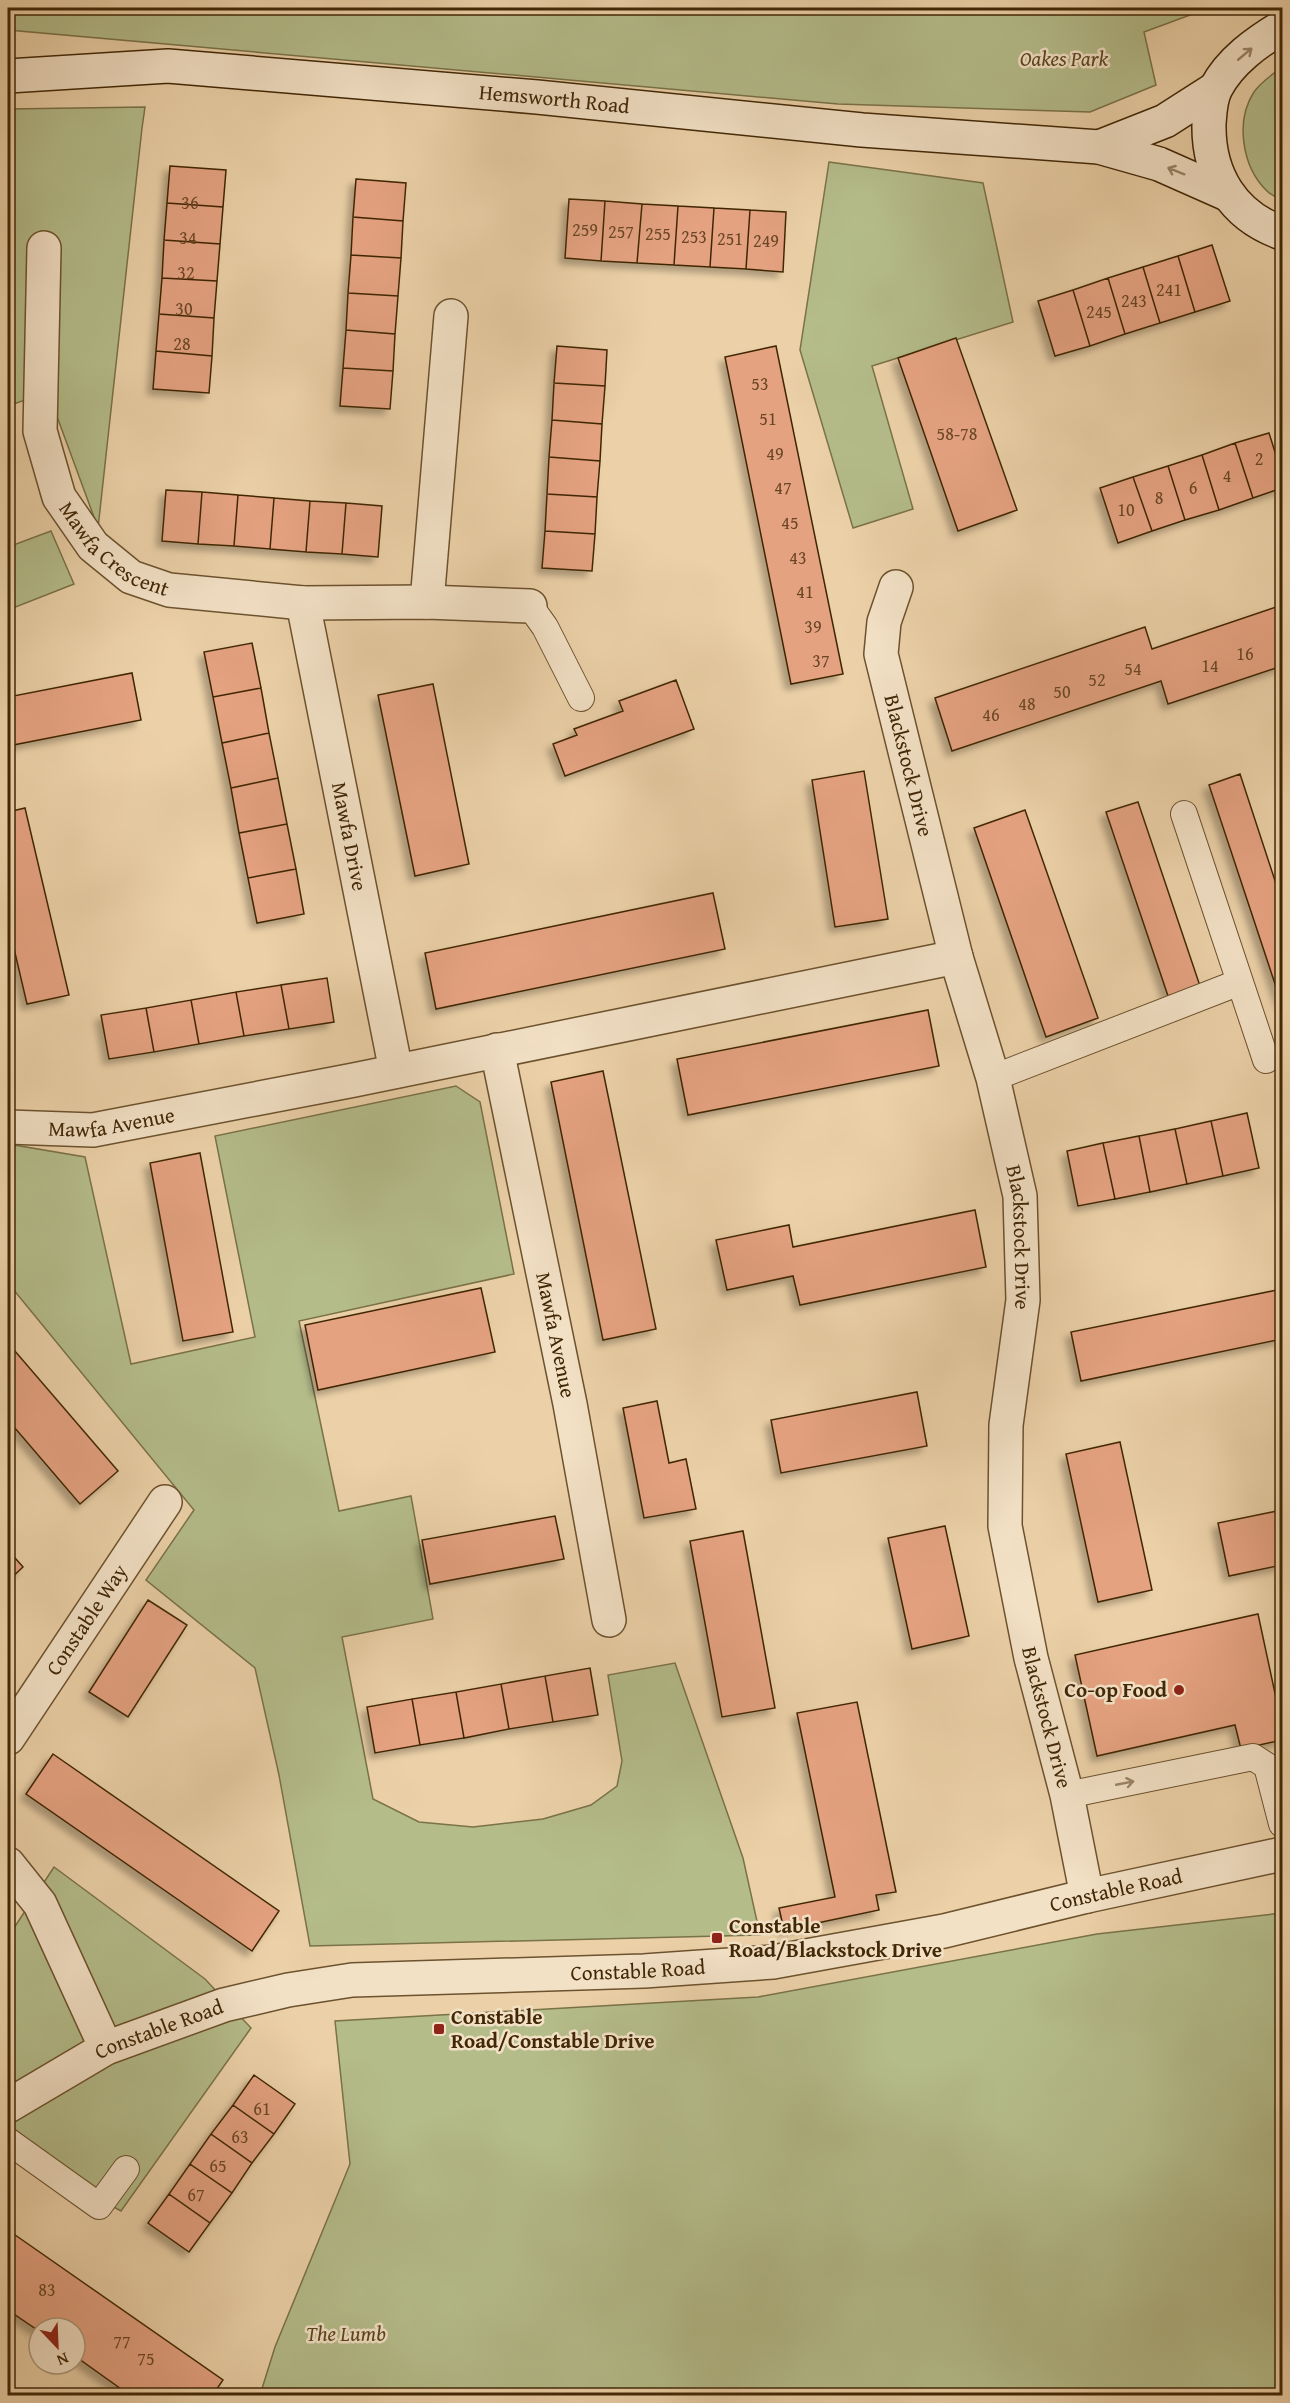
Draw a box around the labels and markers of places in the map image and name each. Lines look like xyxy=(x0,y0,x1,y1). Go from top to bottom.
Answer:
place label: Co-op Food xyxy=(1064,1674,1167,1705)
marker: Co-op Food xyxy=(1172,1683,1186,1697)
place label: Constable Road/Blackstock Drive xyxy=(729,1910,942,1965)
marker: Constable Road/Blackstock Drive xyxy=(710,1931,724,1945)
place label: Constable Road/Constable Drive xyxy=(451,2001,655,2056)
marker: Constable Road/Constable Drive xyxy=(432,2022,446,2036)

